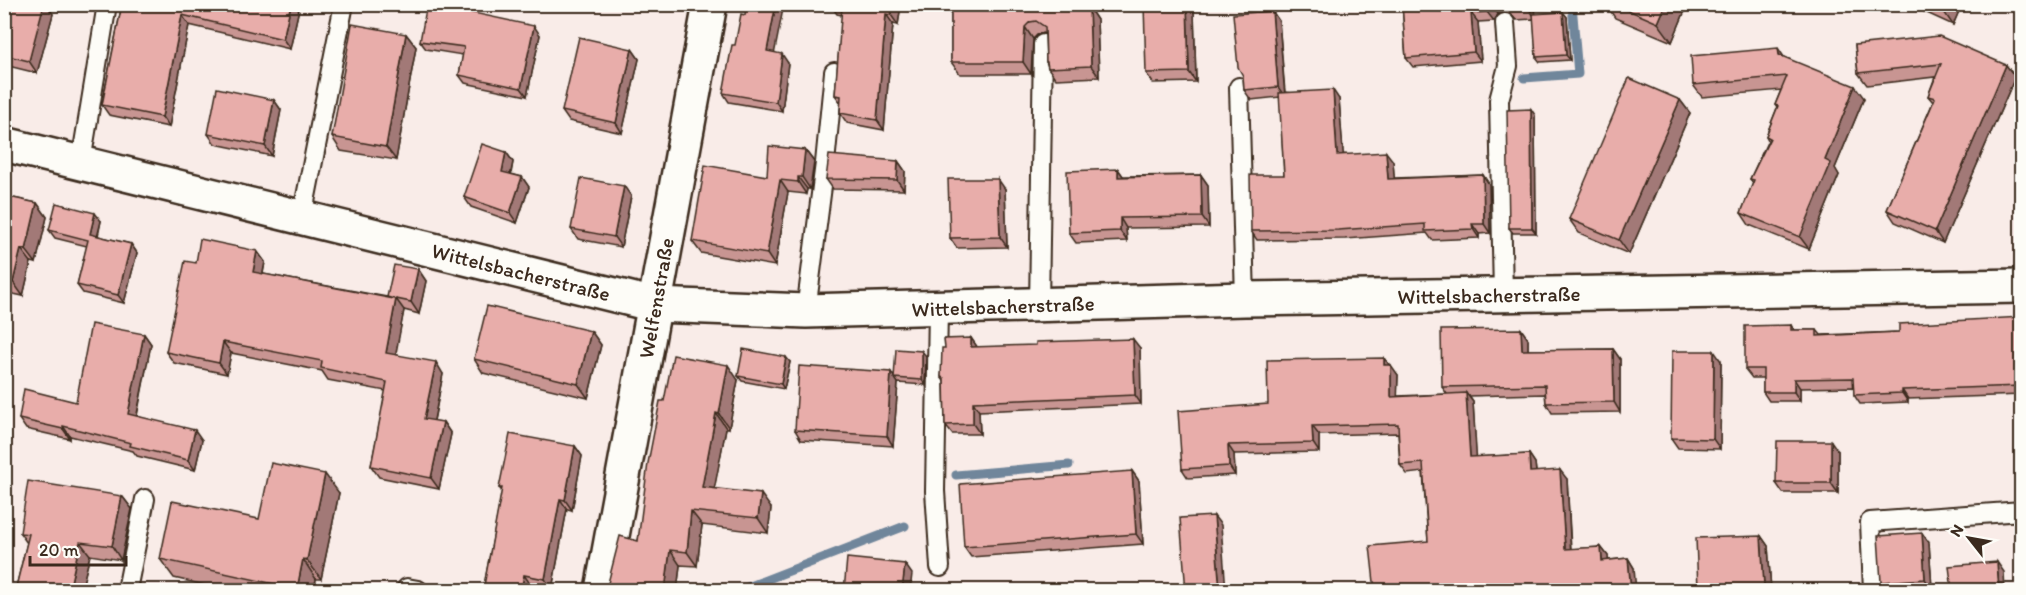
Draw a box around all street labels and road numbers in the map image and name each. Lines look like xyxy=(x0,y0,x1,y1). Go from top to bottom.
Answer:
street label: Welfenstraße xyxy=(633,236,679,360)
street label: Wittelsbacherstraße xyxy=(429,238,613,306)
street label: Wittelsbacherstraße xyxy=(1397,281,1581,309)
street label: Wittelsbacherstraße xyxy=(911,290,1095,322)

